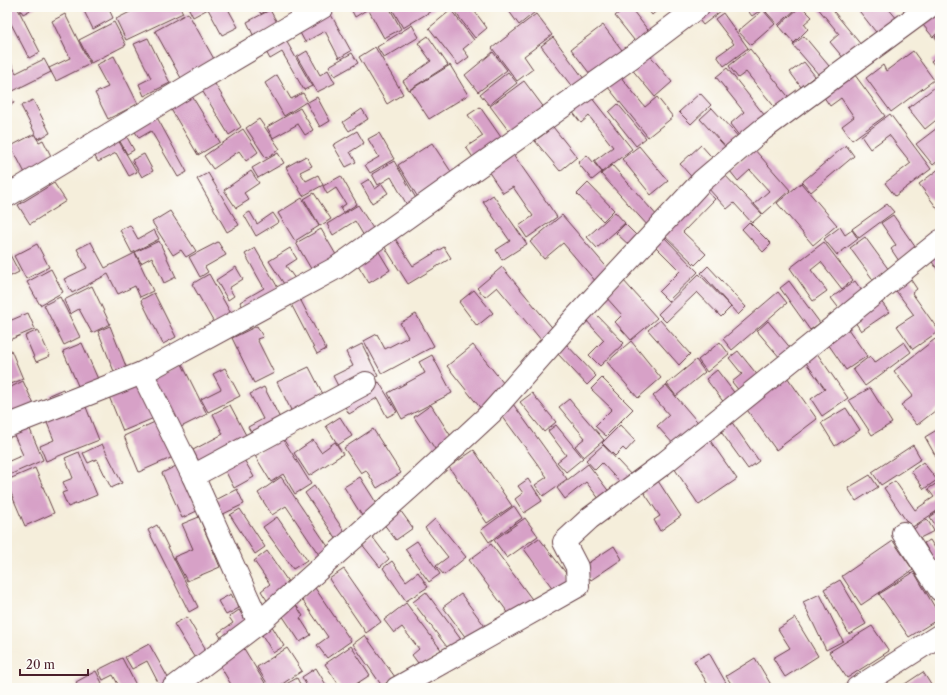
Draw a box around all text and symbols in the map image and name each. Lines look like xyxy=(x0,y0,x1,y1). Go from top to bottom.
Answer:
scale bar xyxy=(20,651,88,677)
text: 20 m xyxy=(26,657,55,672)

